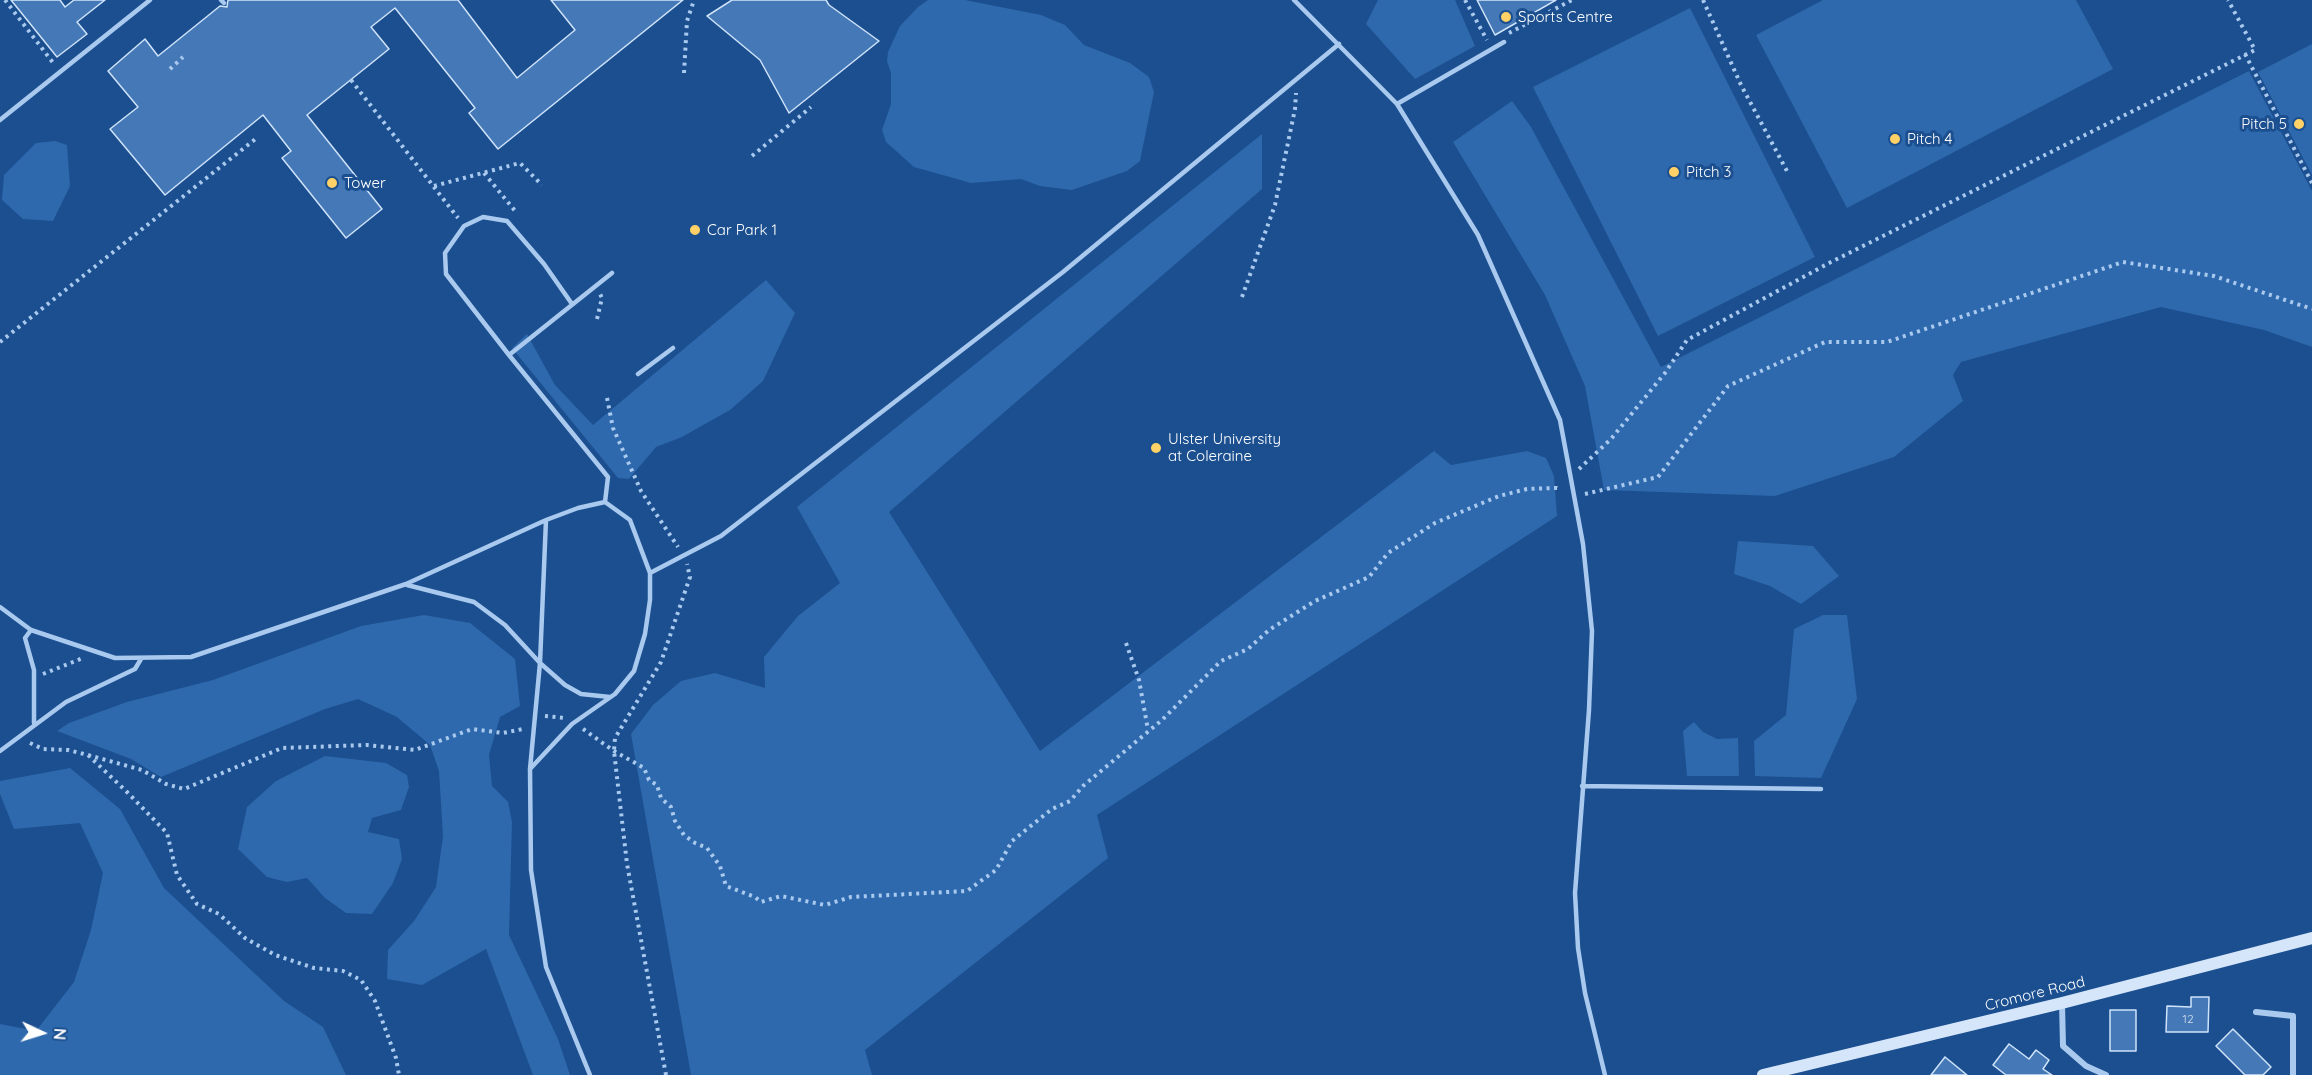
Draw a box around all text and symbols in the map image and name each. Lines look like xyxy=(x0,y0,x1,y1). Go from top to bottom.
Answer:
place label: Sports Centre xyxy=(1518,8,1613,26)
marker: Sports Centre xyxy=(1499,10,1513,24)
place label: Pitch 5 xyxy=(2241,115,2287,133)
marker: Pitch 5 xyxy=(2292,117,2306,131)
place label: Pitch 4 xyxy=(1907,130,1952,148)
marker: Pitch 4 xyxy=(1888,132,1902,146)
place label: Pitch 3 xyxy=(1686,163,1731,181)
marker: Pitch 3 xyxy=(1667,165,1681,179)
place label: Tower xyxy=(344,174,386,192)
marker: Tower xyxy=(325,176,339,190)
place label: Car Park 1 xyxy=(707,221,777,239)
marker: Car Park 1 xyxy=(688,223,702,237)
place label: Ulster University at Coleraine xyxy=(1168,430,1281,465)
marker: Ulster University at Coleraine xyxy=(1149,441,1163,455)
street label: Cromore Road xyxy=(1983,973,2087,1015)
north arrow xyxy=(12,1003,72,1063)
house number: 12 xyxy=(2182,1012,2194,1026)
text: N xyxy=(50,1028,70,1041)

